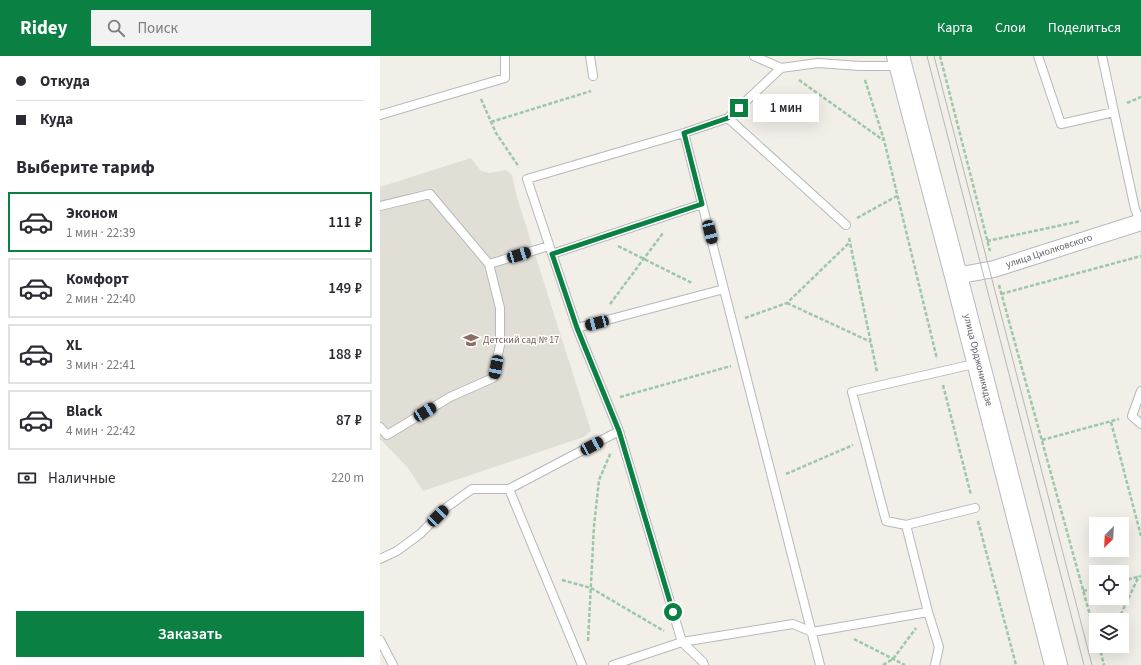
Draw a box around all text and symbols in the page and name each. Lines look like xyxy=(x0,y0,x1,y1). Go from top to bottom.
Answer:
search box xyxy=(91,10,371,46)
text: Ridey xyxy=(20,15,67,42)
icon: search xyxy=(105,17,127,39)
text: Поиск xyxy=(137,18,178,39)
text: Карта xyxy=(937,18,973,38)
text: Слои xyxy=(995,18,1026,38)
text: Поделиться xyxy=(1048,18,1121,38)
text: Откуда xyxy=(40,71,90,92)
callout: 1 мин xyxy=(753,94,819,122)
route end xyxy=(730,99,748,117)
text: 1 мин xyxy=(770,99,802,117)
text: Куда xyxy=(40,109,73,130)
text: Выберите тариф xyxy=(16,155,155,180)
text: Эконом xyxy=(66,203,118,224)
icon: car xyxy=(18,204,54,240)
text: 111 ₽ xyxy=(328,212,362,233)
car xyxy=(701,219,719,245)
text: 1 мин · 22:39 xyxy=(66,224,135,242)
street label: улица Циолковского xyxy=(1004,230,1094,272)
car xyxy=(506,246,532,264)
text: Комфорт xyxy=(66,269,129,290)
icon: car xyxy=(18,270,54,306)
text: 149 ₽ xyxy=(328,278,362,299)
text: 2 мин · 22:40 xyxy=(66,290,135,308)
street label: улица Орджоникидзе xyxy=(960,312,996,408)
car xyxy=(584,314,610,332)
school or university icon: Детский сад № 17 xyxy=(462,331,480,349)
place label: Детский сад № 17 xyxy=(483,333,559,347)
text: XL xyxy=(66,335,82,356)
icon: car xyxy=(18,336,54,372)
text: 188 ₽ xyxy=(328,344,362,365)
car xyxy=(488,354,504,380)
text: 3 мин · 22:41 xyxy=(66,356,135,374)
text: Black xyxy=(66,401,103,422)
car xyxy=(412,401,438,423)
icon: car xyxy=(18,402,54,438)
text: 87 ₽ xyxy=(336,410,362,431)
text: 4 мин · 22:42 xyxy=(66,422,135,440)
car xyxy=(579,435,605,457)
icon: cash xyxy=(16,467,38,489)
text: Наличные xyxy=(48,468,115,489)
text: 220 m xyxy=(331,469,364,487)
car xyxy=(425,503,451,529)
north arrow xyxy=(1089,517,1129,557)
map controls xyxy=(1089,517,1129,653)
button: locate xyxy=(1089,565,1129,605)
route start xyxy=(664,603,682,621)
button: Заказать xyxy=(16,611,364,657)
button: layers xyxy=(1089,613,1129,653)

